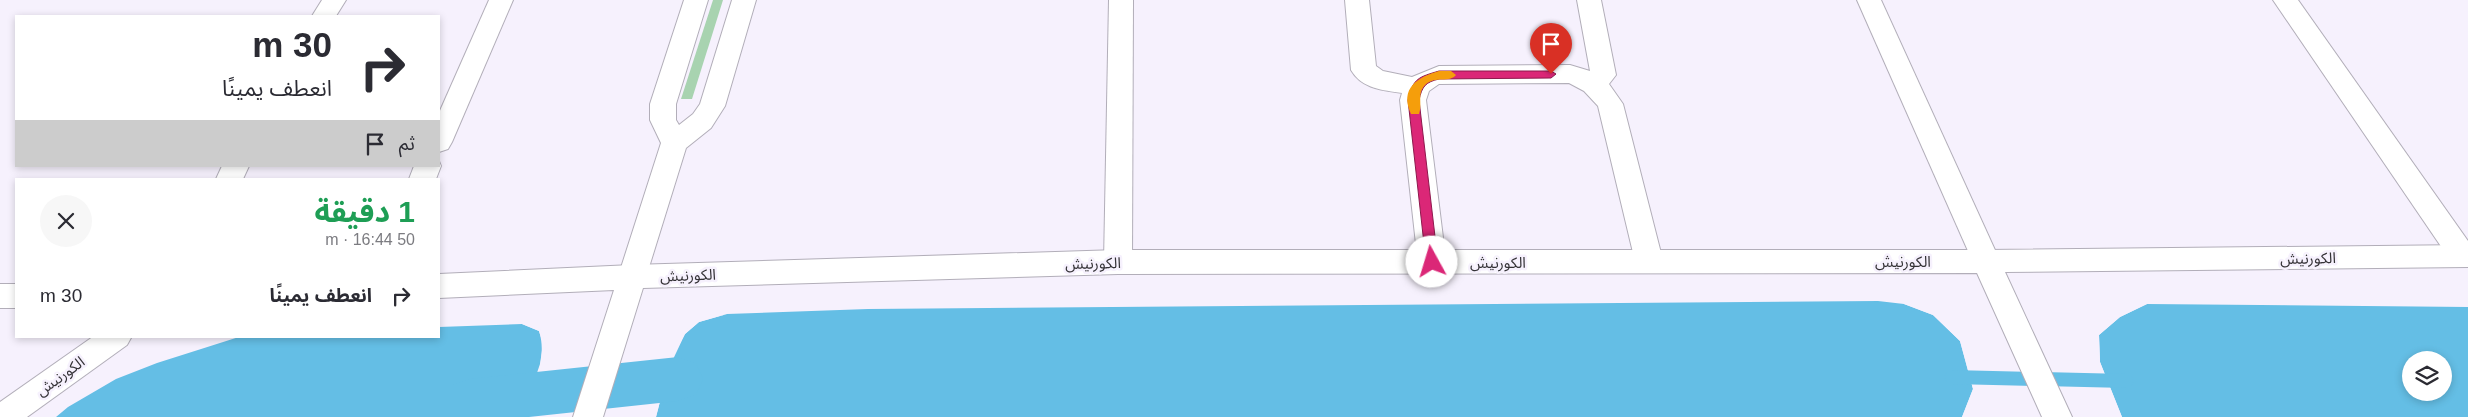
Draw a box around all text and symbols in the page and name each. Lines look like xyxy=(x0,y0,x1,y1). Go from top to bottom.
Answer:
pin xyxy=(1530,23,1572,74)
text: 30 m xyxy=(252,25,332,64)
icon: arrive xyxy=(1537,30,1565,58)
icon: right xyxy=(350,35,415,100)
text: انعطف يمينًا xyxy=(222,76,332,101)
icon: arrive xyxy=(361,130,389,158)
text: ثم xyxy=(399,133,415,154)
button: close xyxy=(40,195,92,247)
text: 1 دقيقة xyxy=(314,195,415,228)
text: 50 m · 16:44 xyxy=(325,231,415,248)
position arrow xyxy=(1405,235,1457,287)
street label: الكورنيش xyxy=(2280,249,2336,268)
street label: الكورنيش xyxy=(1875,253,1931,271)
street label: الكورنيش xyxy=(1065,254,1121,273)
street label: الكورنيش xyxy=(1470,254,1526,272)
street label: الكورنيش xyxy=(660,266,716,285)
icon: right xyxy=(387,282,415,310)
text: 30 m xyxy=(40,285,82,306)
text: انعطف يمينًا xyxy=(270,285,372,306)
map controls xyxy=(2402,351,2452,401)
button: layers xyxy=(2402,351,2452,401)
street label: الكورنيش xyxy=(32,353,88,400)

